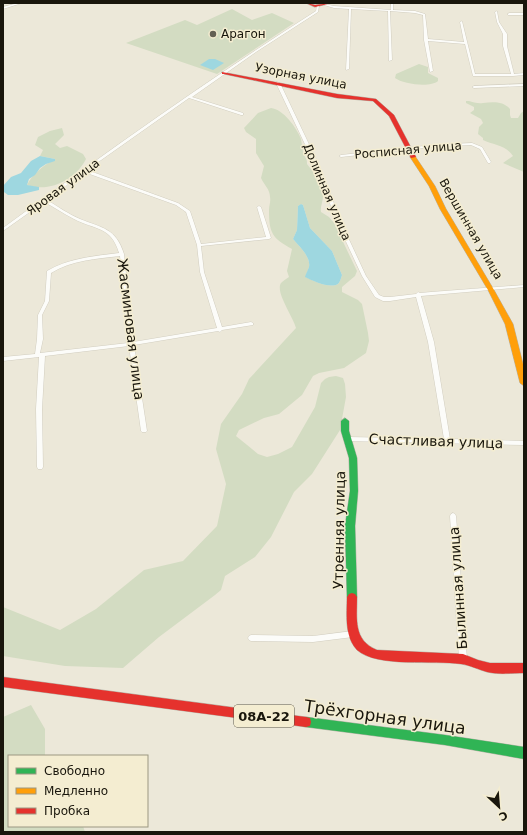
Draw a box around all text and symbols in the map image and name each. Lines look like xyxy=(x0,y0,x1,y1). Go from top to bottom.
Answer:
place label: Арагон xyxy=(221,27,266,41)
marker: Арагон xyxy=(208,29,218,39)
street label: Узорная улица xyxy=(254,60,348,92)
street label: Росписная улица xyxy=(354,138,462,162)
street label: Долинная улица xyxy=(300,141,354,243)
street label: Яровая улица xyxy=(24,156,102,218)
street label: Вершинная улица xyxy=(436,176,506,282)
street label: Жасминовая улица xyxy=(114,257,148,401)
street label: Счастливая улица xyxy=(368,431,504,451)
street label: Утренняя улица xyxy=(330,471,348,589)
street label: Былинная улица xyxy=(446,526,470,650)
street label: Трёхгорная улица xyxy=(302,696,467,738)
road number: 08А-22 xyxy=(234,705,294,727)
legend xyxy=(8,755,148,827)
text: Свободно xyxy=(44,764,105,778)
text: Медленно xyxy=(44,784,108,798)
north arrow xyxy=(479,787,519,827)
text: Пробка xyxy=(44,804,90,818)
text: С xyxy=(497,808,510,823)

